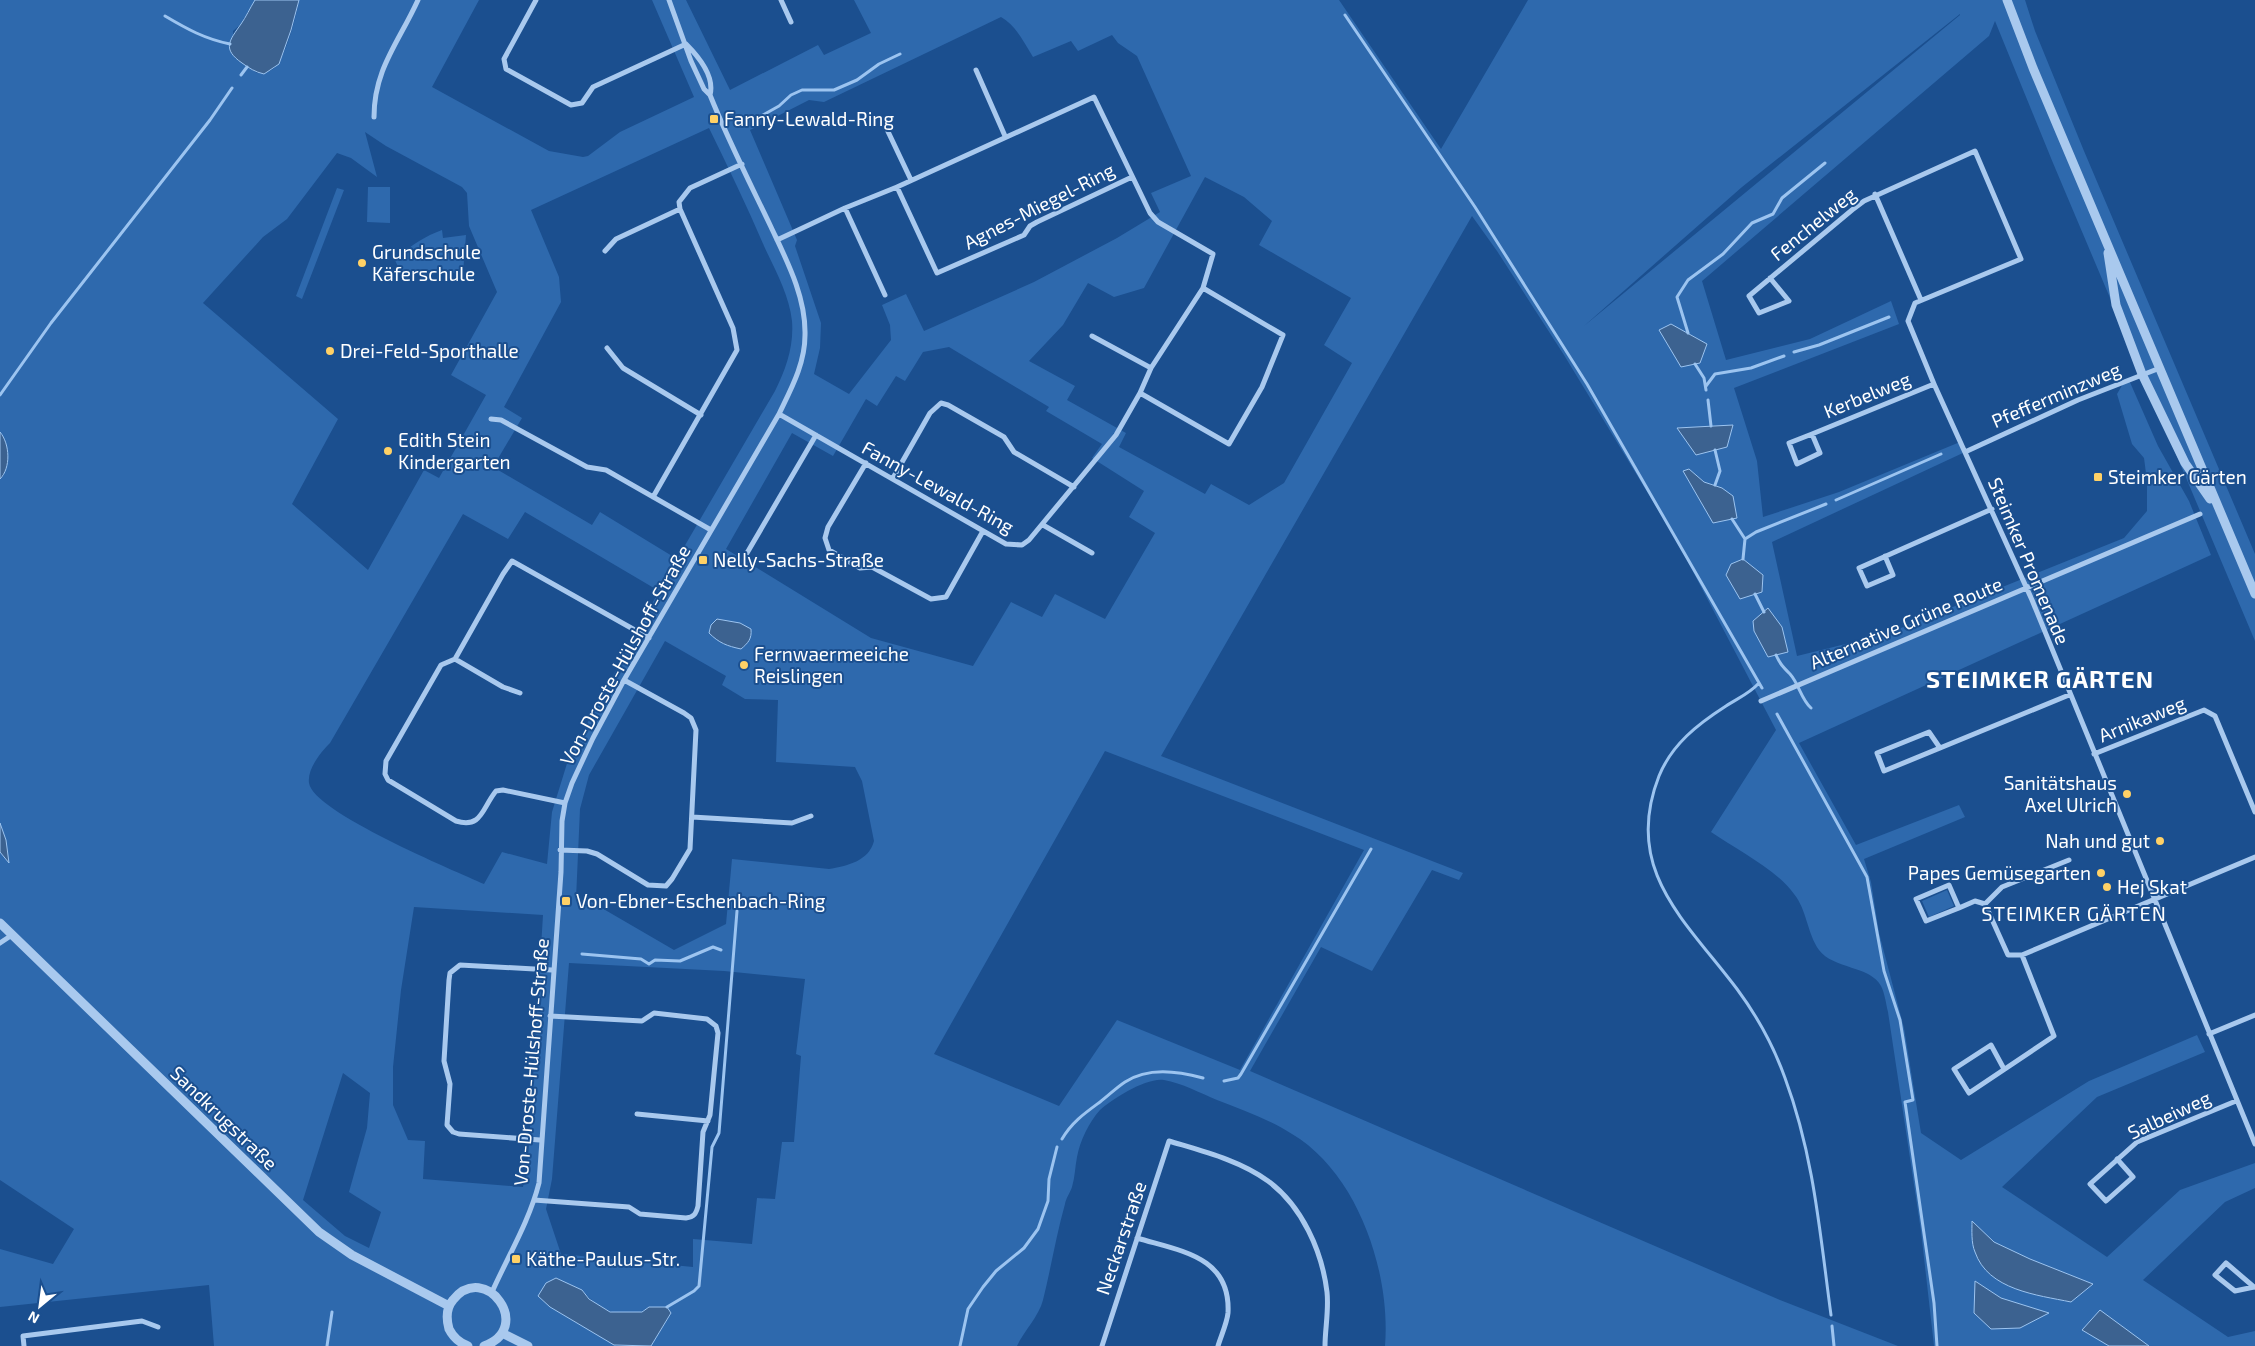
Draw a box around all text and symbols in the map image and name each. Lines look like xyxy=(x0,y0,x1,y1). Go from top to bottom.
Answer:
place label: Fanny-Lewald-Ring xyxy=(724,107,894,130)
marker: Fanny-Lewald-Ring xyxy=(708,113,720,125)
street label: Agnes-Miegel-Ring xyxy=(960,157,1118,253)
street label: Fenchelweg xyxy=(1765,182,1860,265)
place label: Grundschule Käferschule xyxy=(372,240,481,285)
marker: Grundschule Käferschule xyxy=(356,257,368,269)
place label: Drei-Feld-Sporthalle xyxy=(340,339,519,362)
marker: Drei-Feld-Sporthalle xyxy=(324,345,336,357)
street label: Pfefferminzweg xyxy=(1988,357,2124,432)
street label: Kerbelweg xyxy=(1820,367,1914,422)
place label: Edith Stein Kindergarten xyxy=(398,428,511,473)
street label: Fanny-Lewald-Ring xyxy=(858,435,1019,538)
marker: Edith Stein Kindergarten xyxy=(382,445,394,457)
place label: Steimker Gärten xyxy=(2108,465,2247,488)
marker: Steimker Gärten xyxy=(2092,471,2104,483)
street label: Steimker Promenade xyxy=(1984,474,2075,648)
street label: Von-Droste-Hülshoff-Straße xyxy=(554,541,695,769)
place label: Nelly-Sachs-Straße xyxy=(713,548,884,571)
marker: Nelly-Sachs-Straße xyxy=(697,554,709,566)
street label: Alternative Grüne Route xyxy=(1806,572,2005,674)
place label: Fernwaermeeiche Reislingen xyxy=(754,642,909,687)
marker: Fernwaermeeiche Reislingen xyxy=(738,659,750,671)
district label: STEIMKER GÄRTEN xyxy=(1926,664,2154,693)
street label: Arnikaweg xyxy=(2095,691,2189,746)
place label: Sanitätshaus Axel Ulrich xyxy=(2004,771,2117,816)
marker: Sanitätshaus Axel Ulrich xyxy=(2121,788,2133,800)
place label: Nah und gut xyxy=(2045,829,2150,852)
marker: Nah und gut xyxy=(2154,835,2166,847)
place label: Papes Gemüsegarten xyxy=(1908,861,2091,884)
marker: Papes Gemüsegarten xyxy=(2095,867,2107,879)
place label: Hej Skat xyxy=(2117,875,2187,898)
marker: Hej Skat xyxy=(2101,881,2113,893)
place label: Von-Ebner-Eschenbach-Ring xyxy=(576,889,826,912)
marker: Von-Ebner-Eschenbach-Ring xyxy=(560,895,572,907)
district label: STEIMKER GÄRTEN xyxy=(1981,901,2167,925)
street label: Von-Droste-Hülshoff-Straße xyxy=(508,937,553,1187)
street label: Sandkrugstraße xyxy=(166,1061,283,1174)
street label: Salbeiweg xyxy=(2124,1085,2214,1144)
street label: Neckarstraße xyxy=(1090,1178,1151,1298)
place label: Käthe-Paulus-Str. xyxy=(526,1247,680,1270)
marker: Käthe-Paulus-Str. xyxy=(510,1253,522,1265)
north arrow xyxy=(15,1281,65,1331)
text: N xyxy=(25,1308,42,1328)

